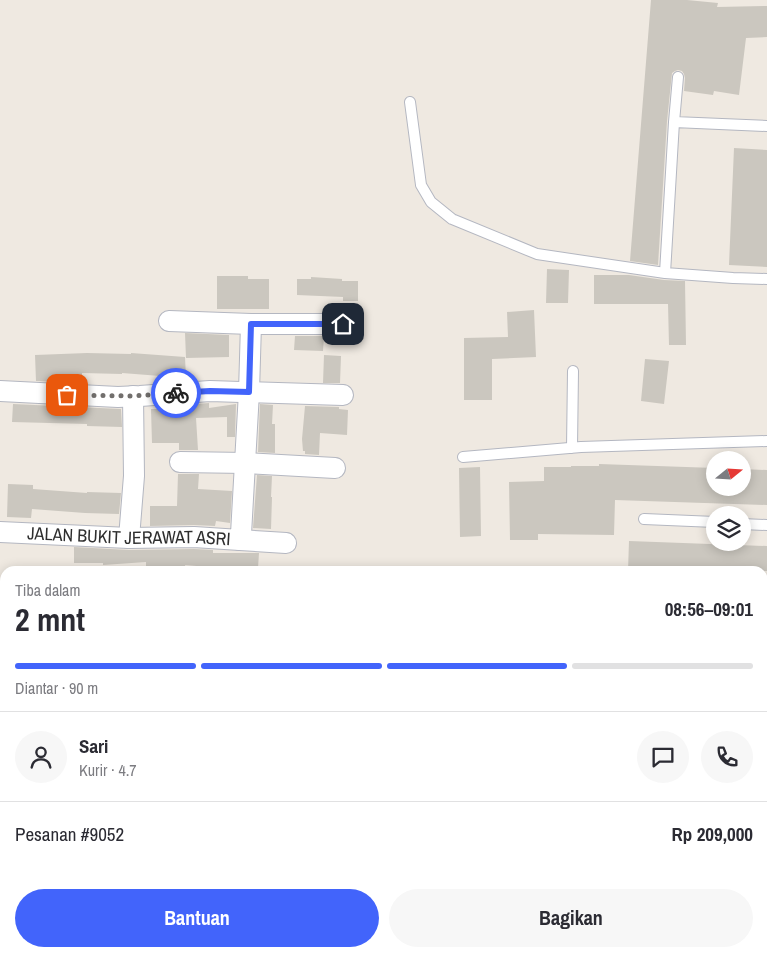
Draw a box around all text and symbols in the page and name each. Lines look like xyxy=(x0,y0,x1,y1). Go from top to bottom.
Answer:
pin xyxy=(322,303,364,345)
icon: home xyxy=(329,310,357,338)
courier xyxy=(151,368,201,418)
pin xyxy=(46,374,88,416)
icon: bike xyxy=(162,379,190,407)
icon: bag xyxy=(53,381,81,409)
north arrow xyxy=(706,451,751,496)
map controls xyxy=(706,451,751,551)
button: layers xyxy=(706,506,751,551)
street label: JALAN BUKIT JERAWAT ASRI xyxy=(27,520,231,551)
text: Tiba dalam xyxy=(15,579,80,601)
text: 08:56–09:01 xyxy=(665,596,753,622)
text: 2 mnt xyxy=(15,598,85,641)
text: Diantar · 90 m xyxy=(15,677,98,699)
button: person xyxy=(15,731,67,783)
button: chat xyxy=(637,731,689,783)
button: phone xyxy=(701,731,753,783)
text: Sari xyxy=(79,733,108,759)
text: Kurir · 4.7 xyxy=(79,759,137,781)
text: Pesanan #9052 xyxy=(15,821,124,847)
text: Rp 209,000 xyxy=(672,821,753,847)
button: Bantuan xyxy=(15,889,379,947)
button: Bagikan xyxy=(389,889,753,947)

